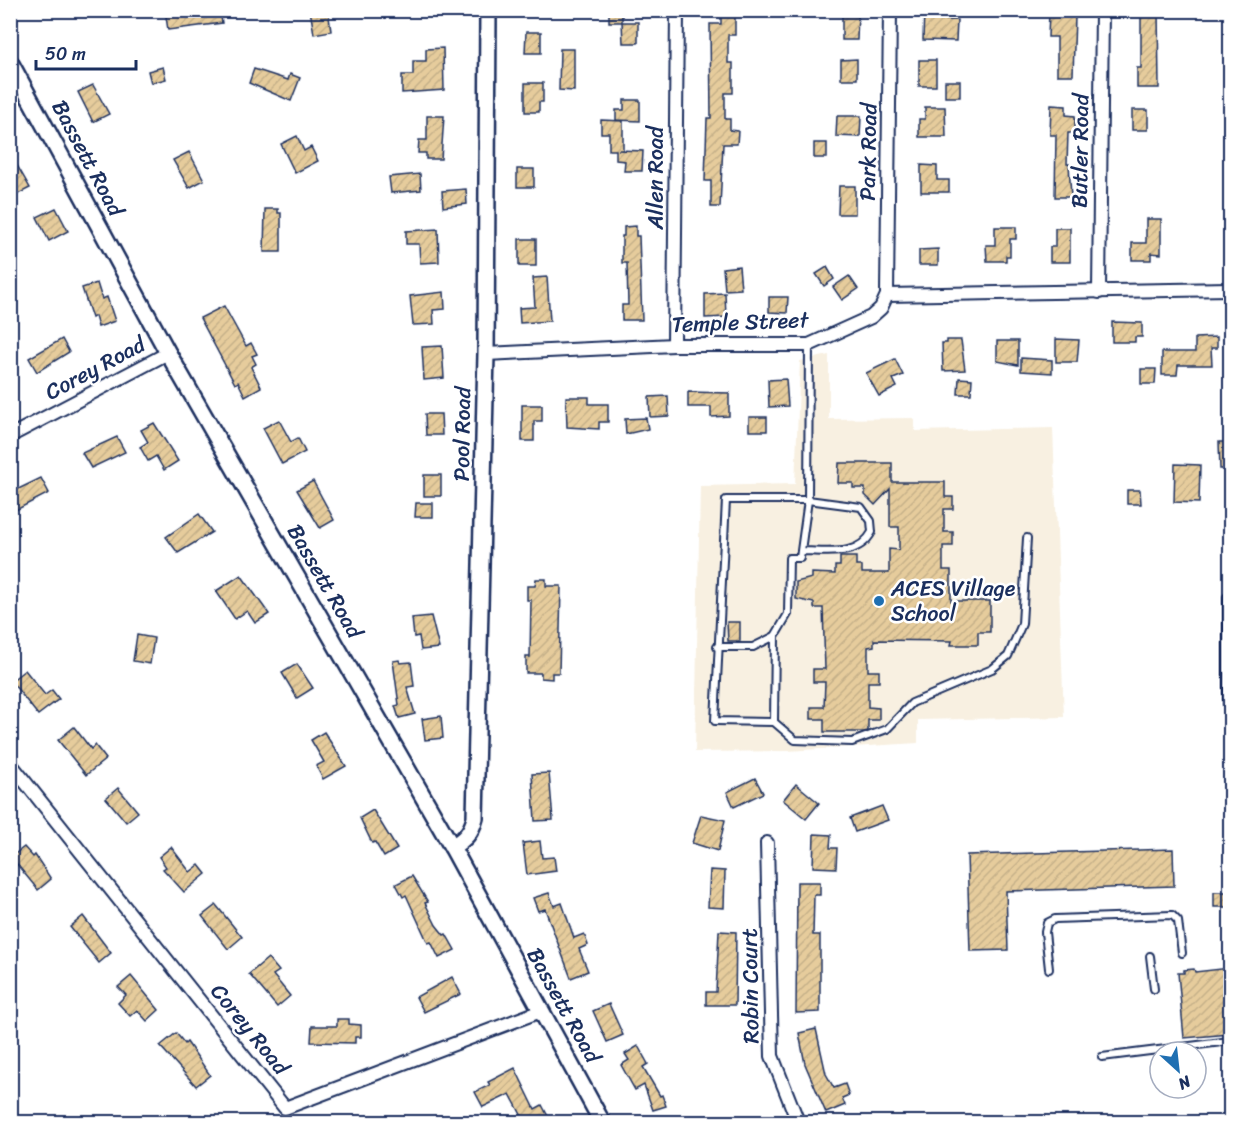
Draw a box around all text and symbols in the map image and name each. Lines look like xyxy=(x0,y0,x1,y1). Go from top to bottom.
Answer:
scale bar xyxy=(36,33,136,71)
text: 50 m xyxy=(45,38,86,70)
street label: Butler Road xyxy=(1060,92,1101,209)
street label: Bassett Road xyxy=(41,93,136,225)
street label: Park Road xyxy=(848,101,888,201)
street label: Allen Road xyxy=(636,125,675,231)
street label: Temple Street xyxy=(671,300,810,344)
street label: Corey Road xyxy=(38,324,154,411)
street label: Pool Road xyxy=(442,385,482,482)
street label: Bassett Road xyxy=(276,516,374,647)
place label: ACES Village School xyxy=(890,569,1016,633)
marker: ACES Village School xyxy=(872,594,886,608)
street label: Robin Court xyxy=(729,928,771,1044)
street label: Bassett Road xyxy=(516,940,613,1071)
street label: Corey Road xyxy=(200,974,300,1085)
north arrow xyxy=(1148,1040,1208,1100)
text: N xyxy=(1172,1067,1197,1099)

